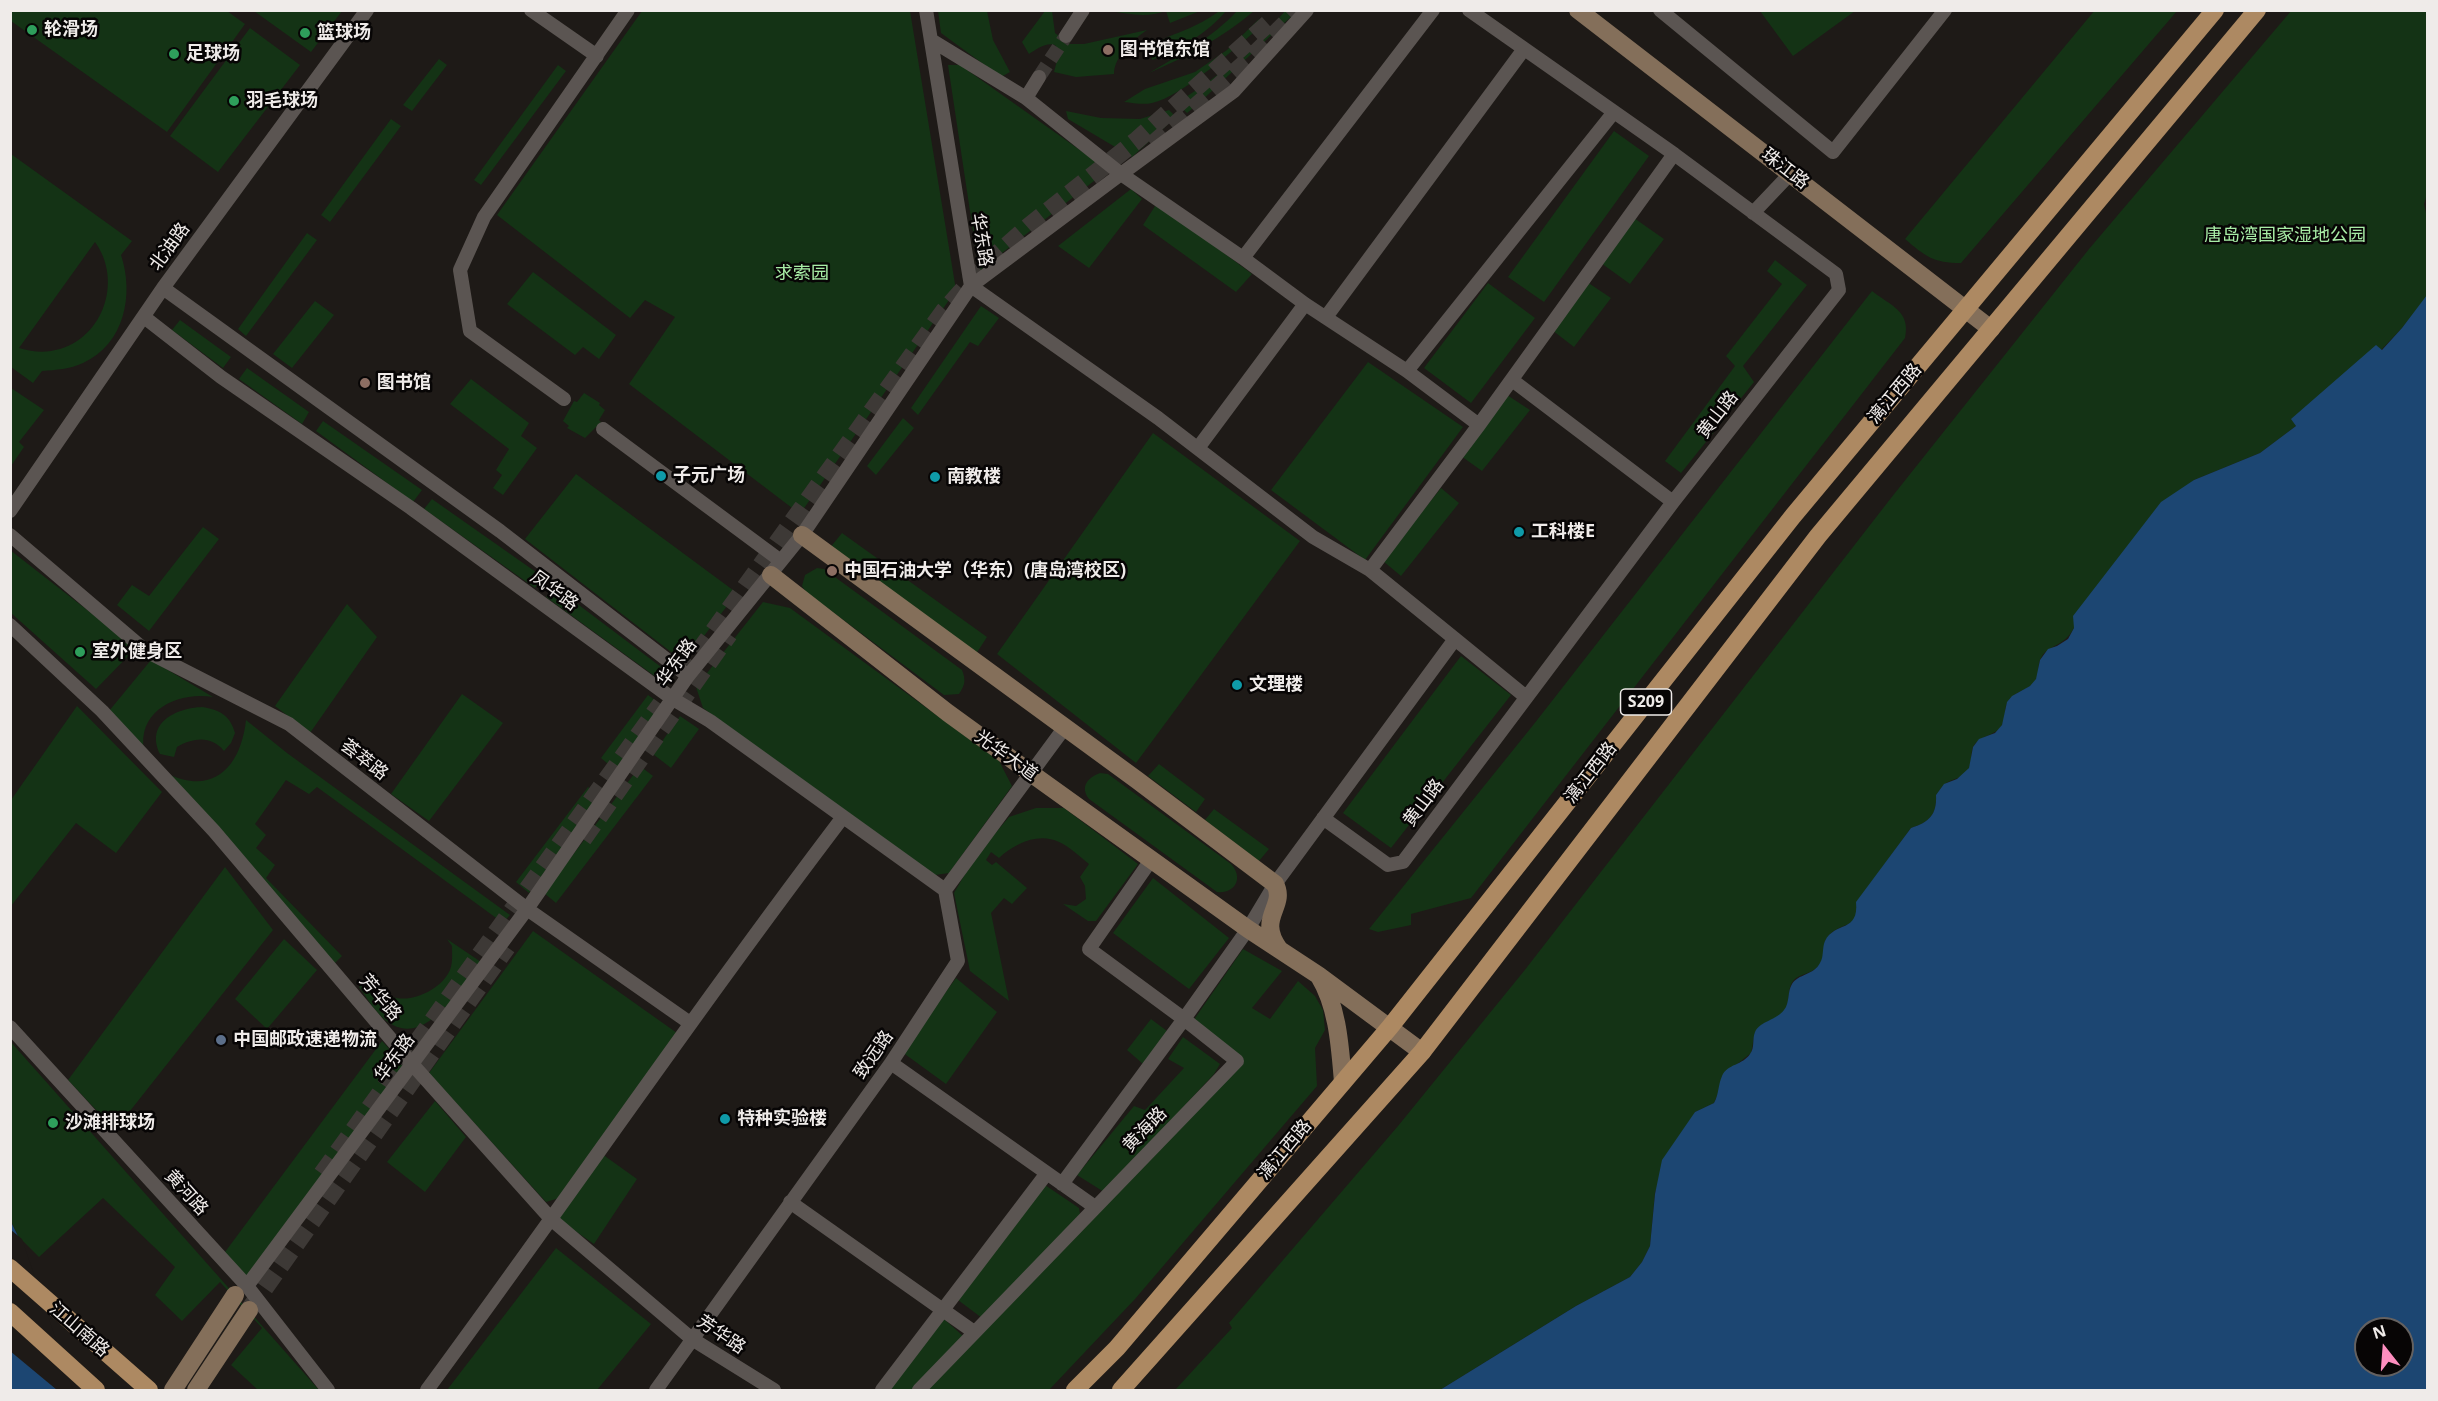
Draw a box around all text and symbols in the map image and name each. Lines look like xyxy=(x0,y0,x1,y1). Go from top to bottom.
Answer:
place label: 轮滑场 xyxy=(44,19,98,41)
place label: 篮球场 xyxy=(317,22,371,44)
marker: 轮滑场 xyxy=(25,23,39,37)
marker: 篮球场 xyxy=(298,26,312,40)
place label: 图书馆东馆 xyxy=(1120,39,1210,61)
place label: 足球场 xyxy=(186,43,240,65)
marker: 图书馆东馆 xyxy=(1101,43,1115,57)
marker: 足球场 xyxy=(167,47,181,61)
place label: 羽毛球场 xyxy=(246,90,318,112)
marker: 羽毛球场 xyxy=(227,94,241,108)
street label: 珠江路 xyxy=(1757,144,1813,194)
street label: 华东路 xyxy=(966,212,996,268)
street label: 北油路 xyxy=(145,219,195,275)
park label: 唐岛湾国家湿地公园 xyxy=(2204,225,2366,247)
park label: 求索园 xyxy=(775,263,829,285)
street label: 漓江西路 xyxy=(1864,359,1926,429)
place label: 图书馆 xyxy=(377,372,431,394)
marker: 图书馆 xyxy=(358,376,372,390)
street label: 黄山路 xyxy=(1693,387,1743,443)
place label: 子元广场 xyxy=(673,465,745,487)
place label: 南教楼 xyxy=(947,466,1001,488)
marker: 子元广场 xyxy=(654,469,668,483)
marker: 南教楼 xyxy=(928,470,942,484)
place label: 工科楼E xyxy=(1531,521,1595,543)
marker: 工科楼E xyxy=(1512,525,1526,539)
place label: 中国石油大学（华东）(唐岛湾校区) xyxy=(844,560,1126,582)
marker: 中国石油大学（华东）(唐岛湾校区) xyxy=(825,564,839,578)
street label: 凤华路 xyxy=(526,566,582,616)
street label: 华东路 xyxy=(652,635,702,691)
place label: 室外健身区 xyxy=(92,641,182,663)
marker: 室外健身区 xyxy=(73,645,87,659)
place label: 文理楼 xyxy=(1249,674,1303,696)
marker: 文理楼 xyxy=(1230,678,1244,692)
road number: S209 xyxy=(1620,689,1672,715)
street label: 光华大道 xyxy=(971,726,1041,786)
street label: 荟萃路 xyxy=(336,735,392,785)
street label: 漓江西路 xyxy=(1560,738,1622,808)
street label: 黄山路 xyxy=(1399,775,1449,831)
street label: 芳华路 xyxy=(354,970,406,1026)
street label: 致远路 xyxy=(850,1027,898,1083)
place label: 中国邮政速递物流 xyxy=(233,1029,377,1051)
street label: 华东路 xyxy=(370,1030,420,1086)
marker: 中国邮政速递物流 xyxy=(214,1033,228,1047)
street label: 黄海路 xyxy=(1118,1103,1172,1157)
place label: 特种实验楼 xyxy=(737,1108,827,1130)
place label: 沙滩排球场 xyxy=(65,1112,155,1134)
marker: 特种实验楼 xyxy=(718,1112,732,1126)
street label: 漓江西路 xyxy=(1254,1115,1316,1185)
marker: 沙滩排球场 xyxy=(46,1116,60,1130)
street label: 黄河路 xyxy=(160,1166,212,1220)
street label: 江山南路 xyxy=(45,1298,113,1362)
street label: 芳华路 xyxy=(693,1311,749,1359)
north arrow xyxy=(2354,1317,2414,1377)
text: N xyxy=(2370,1319,2389,1344)

